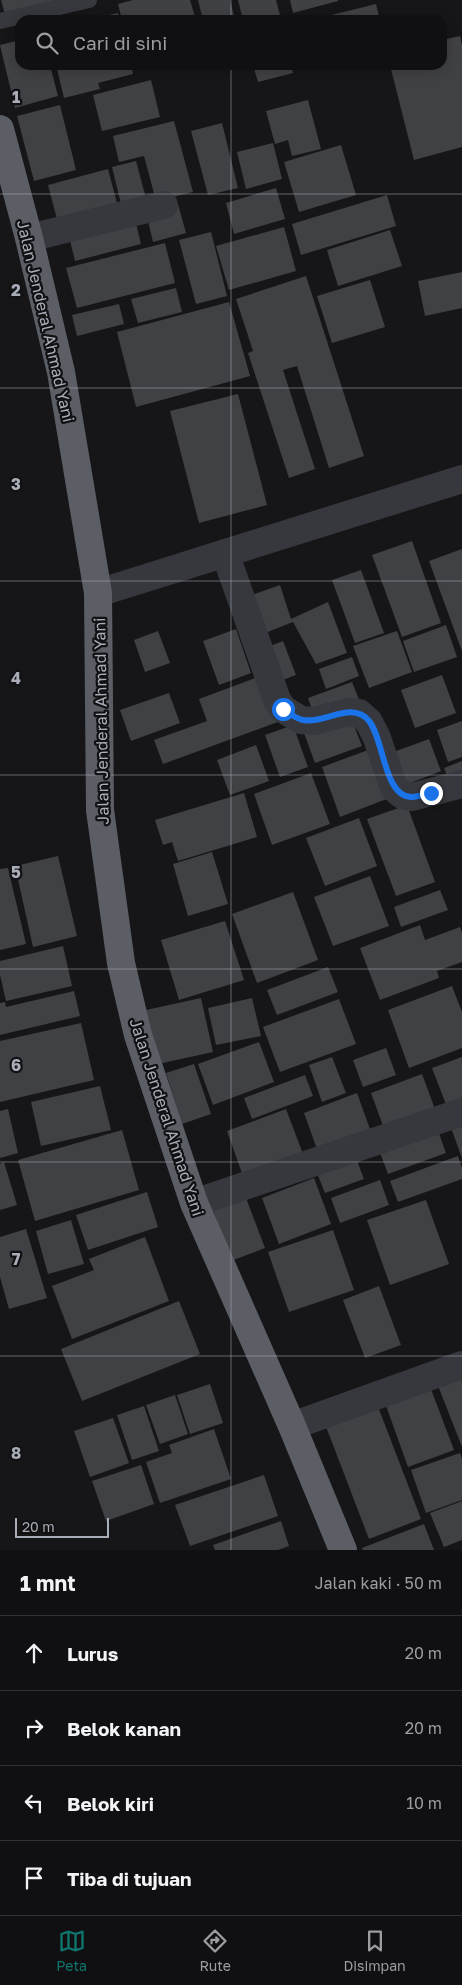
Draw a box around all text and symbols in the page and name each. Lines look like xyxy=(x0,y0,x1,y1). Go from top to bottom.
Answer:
search box xyxy=(15,15,447,70)
icon: search xyxy=(33,29,61,57)
text: Cari di sini xyxy=(73,31,167,54)
text: 1 xyxy=(12,87,20,107)
street label: Jalan Jenderal Ahmad Yani xyxy=(13,218,79,424)
text: 2 xyxy=(11,280,21,300)
text: 3 xyxy=(11,474,21,494)
street label: Jalan Jenderal Ahmad Yani xyxy=(89,617,113,825)
text: 4 xyxy=(11,668,21,688)
route start xyxy=(272,698,295,721)
route end xyxy=(420,782,443,805)
text: 5 xyxy=(11,862,21,882)
street label: Jalan Jenderal Ahmad Yani xyxy=(126,1015,208,1219)
text: 6 xyxy=(11,1055,21,1075)
text: 7 xyxy=(12,1249,21,1269)
text: 8 xyxy=(11,1443,21,1463)
scale bar xyxy=(15,1515,109,1538)
text: 20 m xyxy=(22,1518,55,1535)
text: 1 mnt xyxy=(20,1570,76,1596)
text: Jalan kaki · 50 m xyxy=(315,1573,442,1593)
icon: ahead xyxy=(20,1639,48,1667)
text: Lurus xyxy=(67,1642,118,1665)
text: 20 m xyxy=(405,1643,442,1663)
icon: right xyxy=(20,1714,48,1742)
text: Belok kanan xyxy=(67,1717,181,1740)
text: 20 m xyxy=(405,1718,442,1738)
icon: left xyxy=(20,1789,48,1817)
text: Belok kiri xyxy=(67,1792,154,1815)
text: 10 m xyxy=(406,1793,442,1813)
icon: arrive xyxy=(20,1864,48,1892)
text: Tiba di tujuan xyxy=(67,1867,192,1890)
tab: Peta xyxy=(56,1927,87,1974)
tab: Rute xyxy=(199,1927,231,1974)
tab: Disimpan xyxy=(343,1927,406,1974)

